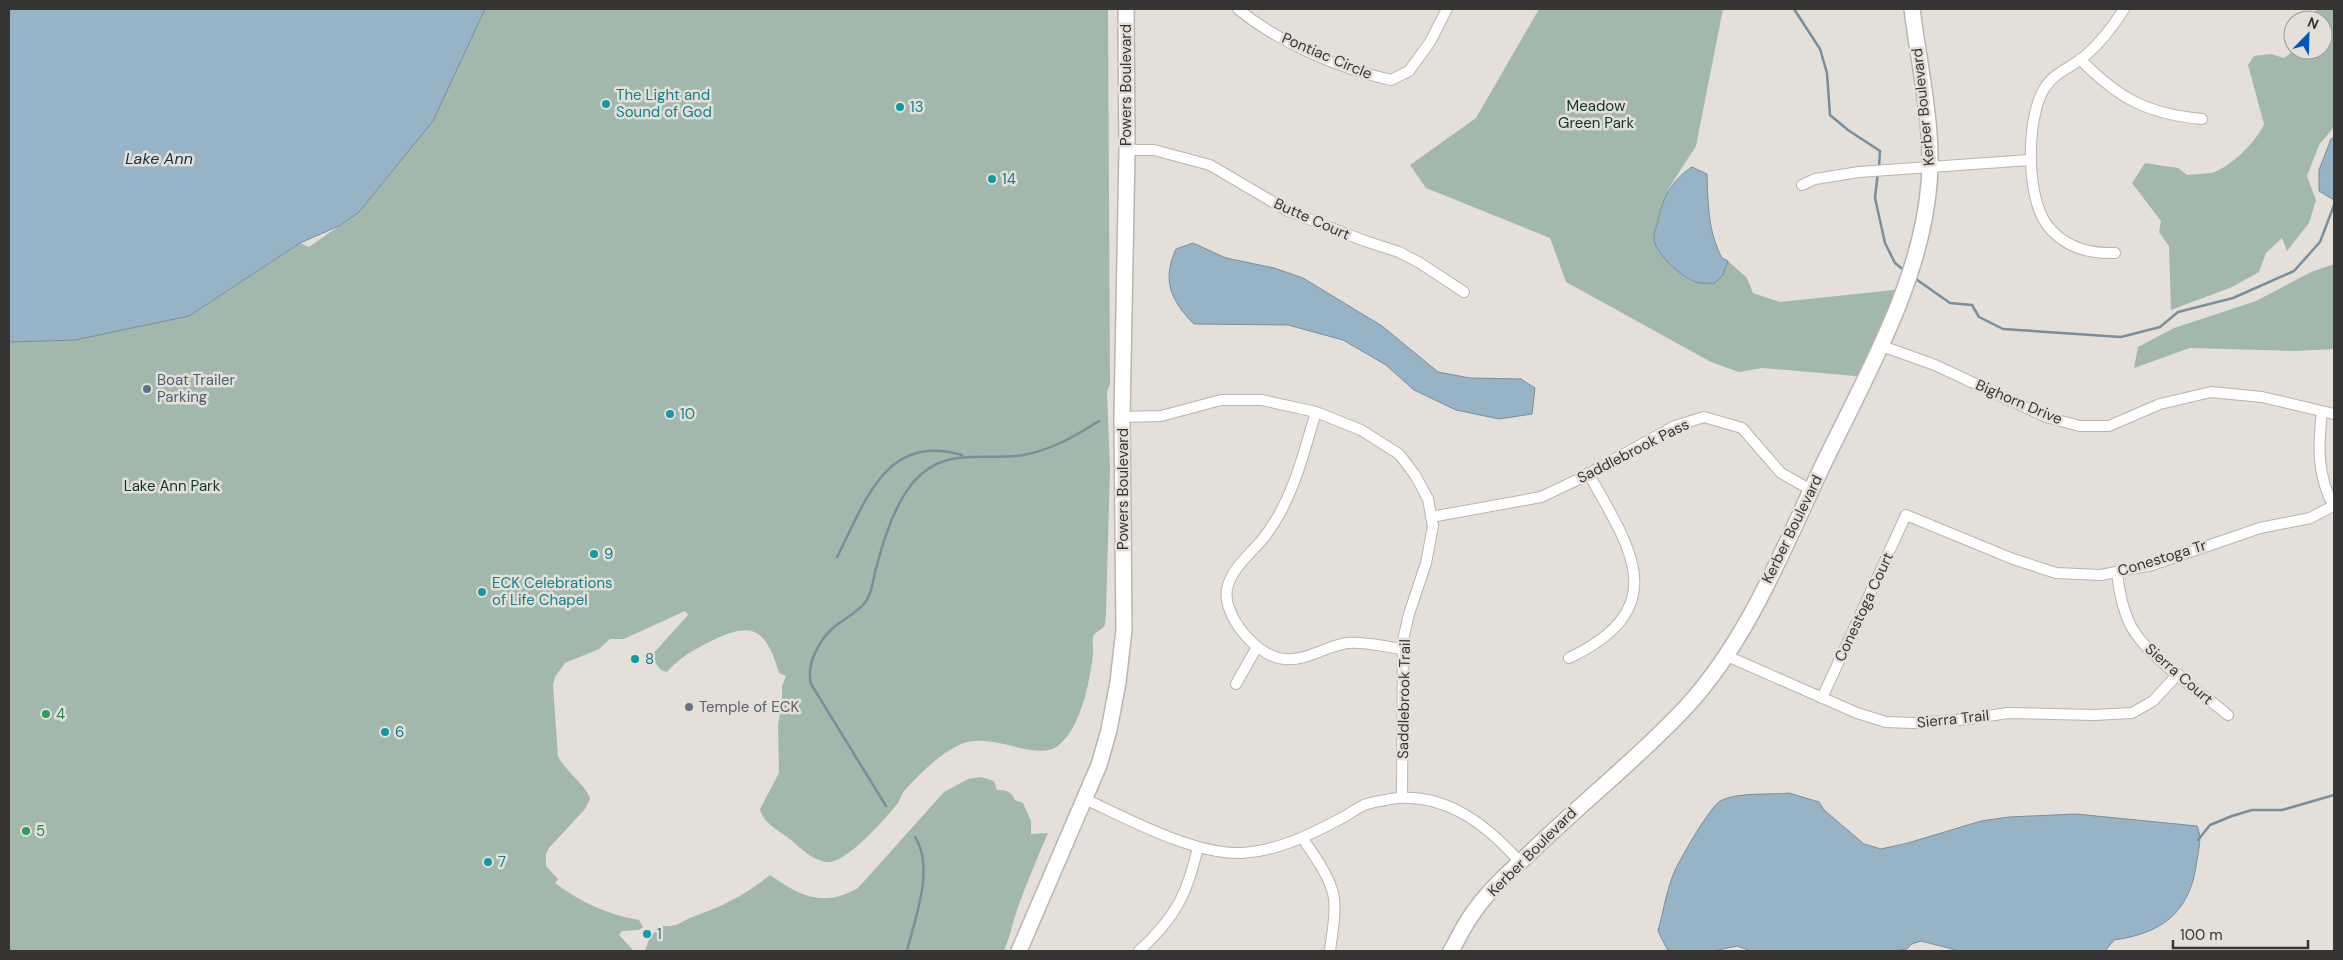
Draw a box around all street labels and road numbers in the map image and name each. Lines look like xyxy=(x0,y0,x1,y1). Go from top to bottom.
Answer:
street label: Powers Boulevard xyxy=(1116,24,1136,146)
street label: Pontiac Circle xyxy=(1279,28,1375,84)
street label: Kerber Boulevard xyxy=(1907,47,1939,167)
street label: Butte Court xyxy=(1271,193,1353,245)
street label: Bighorn Drive xyxy=(1973,375,2065,429)
street label: Saddlebrook Pass xyxy=(1574,414,1692,488)
street label: Powers Boulevard xyxy=(1113,428,1133,550)
street label: Kerber Boulevard xyxy=(1757,471,1827,587)
street label: Conestoga Tr xyxy=(2115,535,2209,581)
street label: Conestoga Court xyxy=(1830,549,1898,665)
street label: Saddlebrook Trail xyxy=(1393,639,1415,759)
street label: Sierra Court xyxy=(2141,639,2217,709)
street label: Sierra Trail xyxy=(1916,705,1990,733)
street label: Kerber Boulevard xyxy=(1483,803,1581,901)

